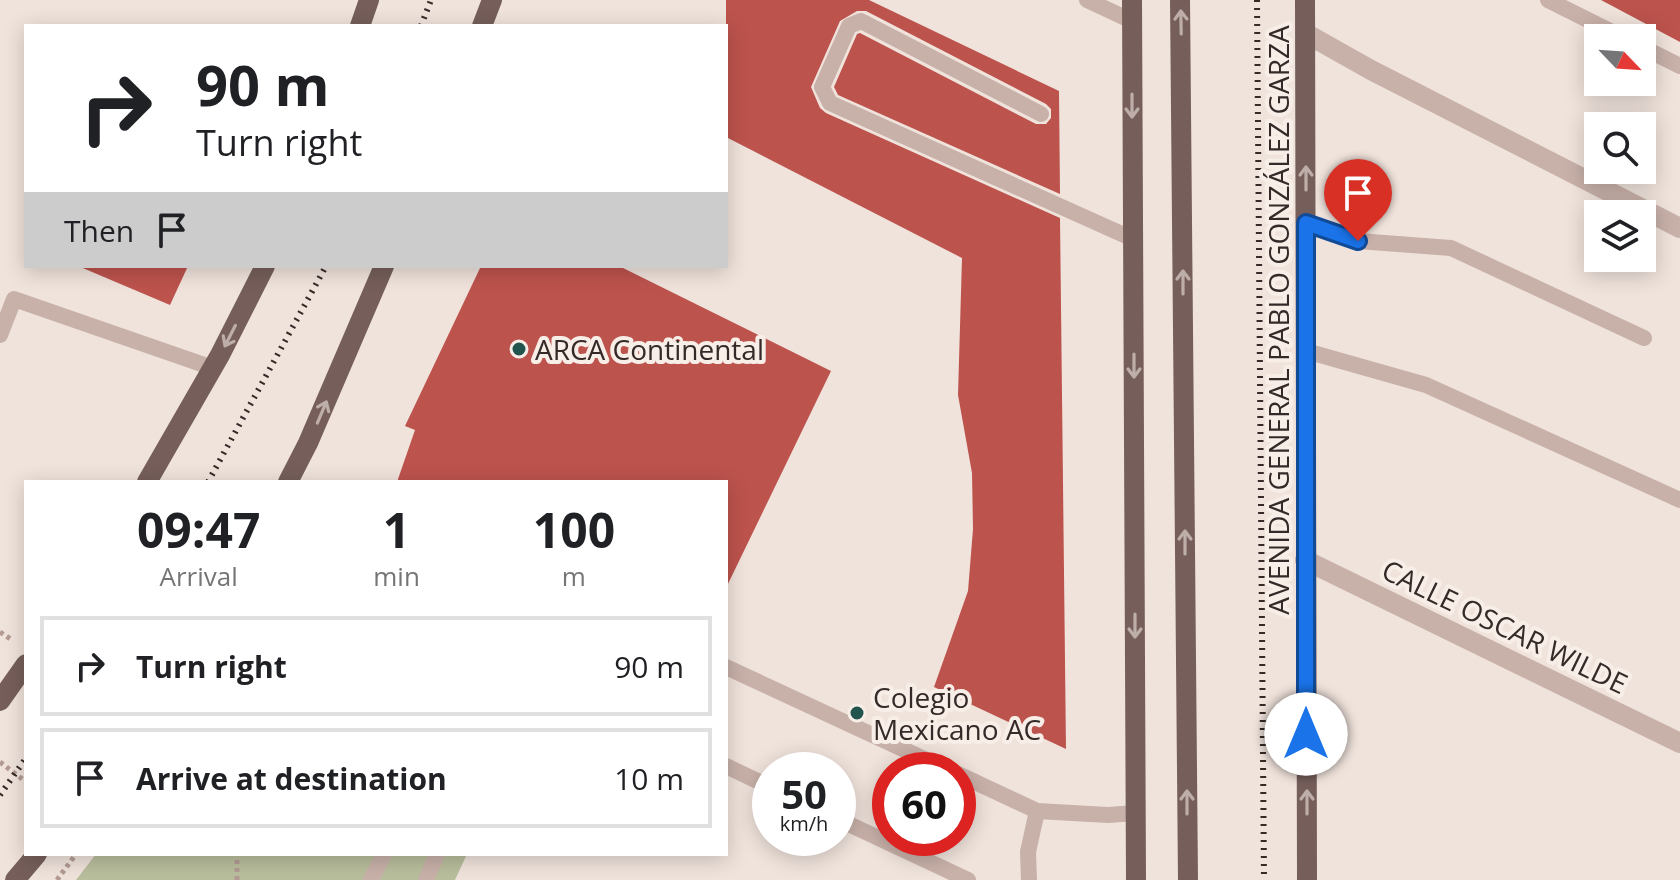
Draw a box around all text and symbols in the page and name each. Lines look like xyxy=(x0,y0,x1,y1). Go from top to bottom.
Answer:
one-way arrow xyxy=(1173,9,1189,36)
north arrow xyxy=(1584,24,1656,96)
map controls xyxy=(1584,24,1656,272)
street label: AVENIDA GENERAL PABLO GONZÁLEZ GARZA xyxy=(1259,25,1297,615)
text: 90 m xyxy=(196,46,330,122)
icon: right xyxy=(64,56,168,160)
one-way arrow xyxy=(1124,92,1140,119)
button: search xyxy=(1584,112,1656,184)
text: Turn right xyxy=(196,118,362,167)
pin xyxy=(1324,159,1392,241)
one-way arrow xyxy=(1298,165,1314,192)
icon: arrive xyxy=(1336,171,1380,215)
button: layers xyxy=(1584,200,1656,272)
icon: arrive xyxy=(150,208,194,252)
text: Then xyxy=(64,210,134,251)
one-way arrow xyxy=(1175,269,1191,296)
one-way arrow xyxy=(222,323,237,347)
place label: ARCA Continental xyxy=(535,330,764,368)
marker: ARCA Continental xyxy=(510,340,528,358)
one-way arrow xyxy=(1126,352,1142,379)
one-way arrow xyxy=(315,400,330,425)
text: 09:47 xyxy=(137,497,260,562)
text: 1 xyxy=(383,497,410,562)
text: 100 xyxy=(533,497,615,562)
one-way arrow xyxy=(1177,529,1193,556)
street label: CALLE OSCAR WILDE xyxy=(1376,550,1634,702)
text: Arrival xyxy=(159,558,238,594)
text: min xyxy=(373,558,420,594)
text: m xyxy=(562,558,586,594)
one-way arrow xyxy=(1127,612,1143,639)
icon: right xyxy=(68,644,112,688)
text: Turn right xyxy=(136,646,287,687)
text: 90 m xyxy=(614,646,684,687)
place label: Colegio Mexicano AC xyxy=(873,678,1041,748)
position arrow xyxy=(1264,692,1348,776)
marker: Colegio Mexicano AC xyxy=(848,704,866,722)
speed limit sign: 60 xyxy=(872,752,976,856)
icon: arrive xyxy=(68,756,112,800)
text: Arrive at destination xyxy=(136,758,447,799)
text: 10 m xyxy=(614,758,684,799)
text: 50 xyxy=(781,766,827,821)
one-way arrow xyxy=(1179,789,1195,816)
one-way arrow xyxy=(1299,789,1315,816)
text: km/h xyxy=(780,810,828,837)

